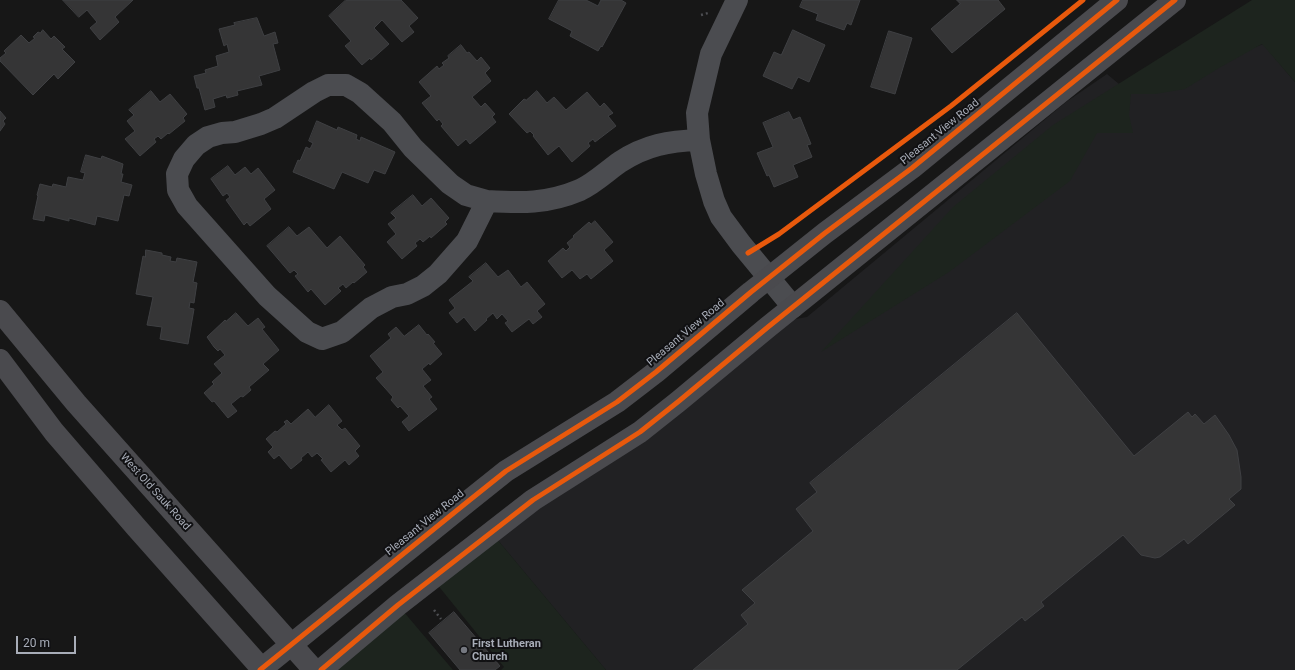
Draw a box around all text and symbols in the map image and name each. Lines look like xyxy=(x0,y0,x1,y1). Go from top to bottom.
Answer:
street label: Pleasant View Road xyxy=(898,96,982,168)
street label: Pleasant View Road xyxy=(645,297,727,369)
street label: West Old Sauk Road xyxy=(117,451,193,533)
street label: Pleasant View Road xyxy=(383,487,467,559)
scale bar xyxy=(18,628,78,654)
text: 20 m xyxy=(23,636,50,650)
place label: First Lutheran Church xyxy=(472,637,541,663)
marker: First Lutheran Church xyxy=(459,645,469,655)

